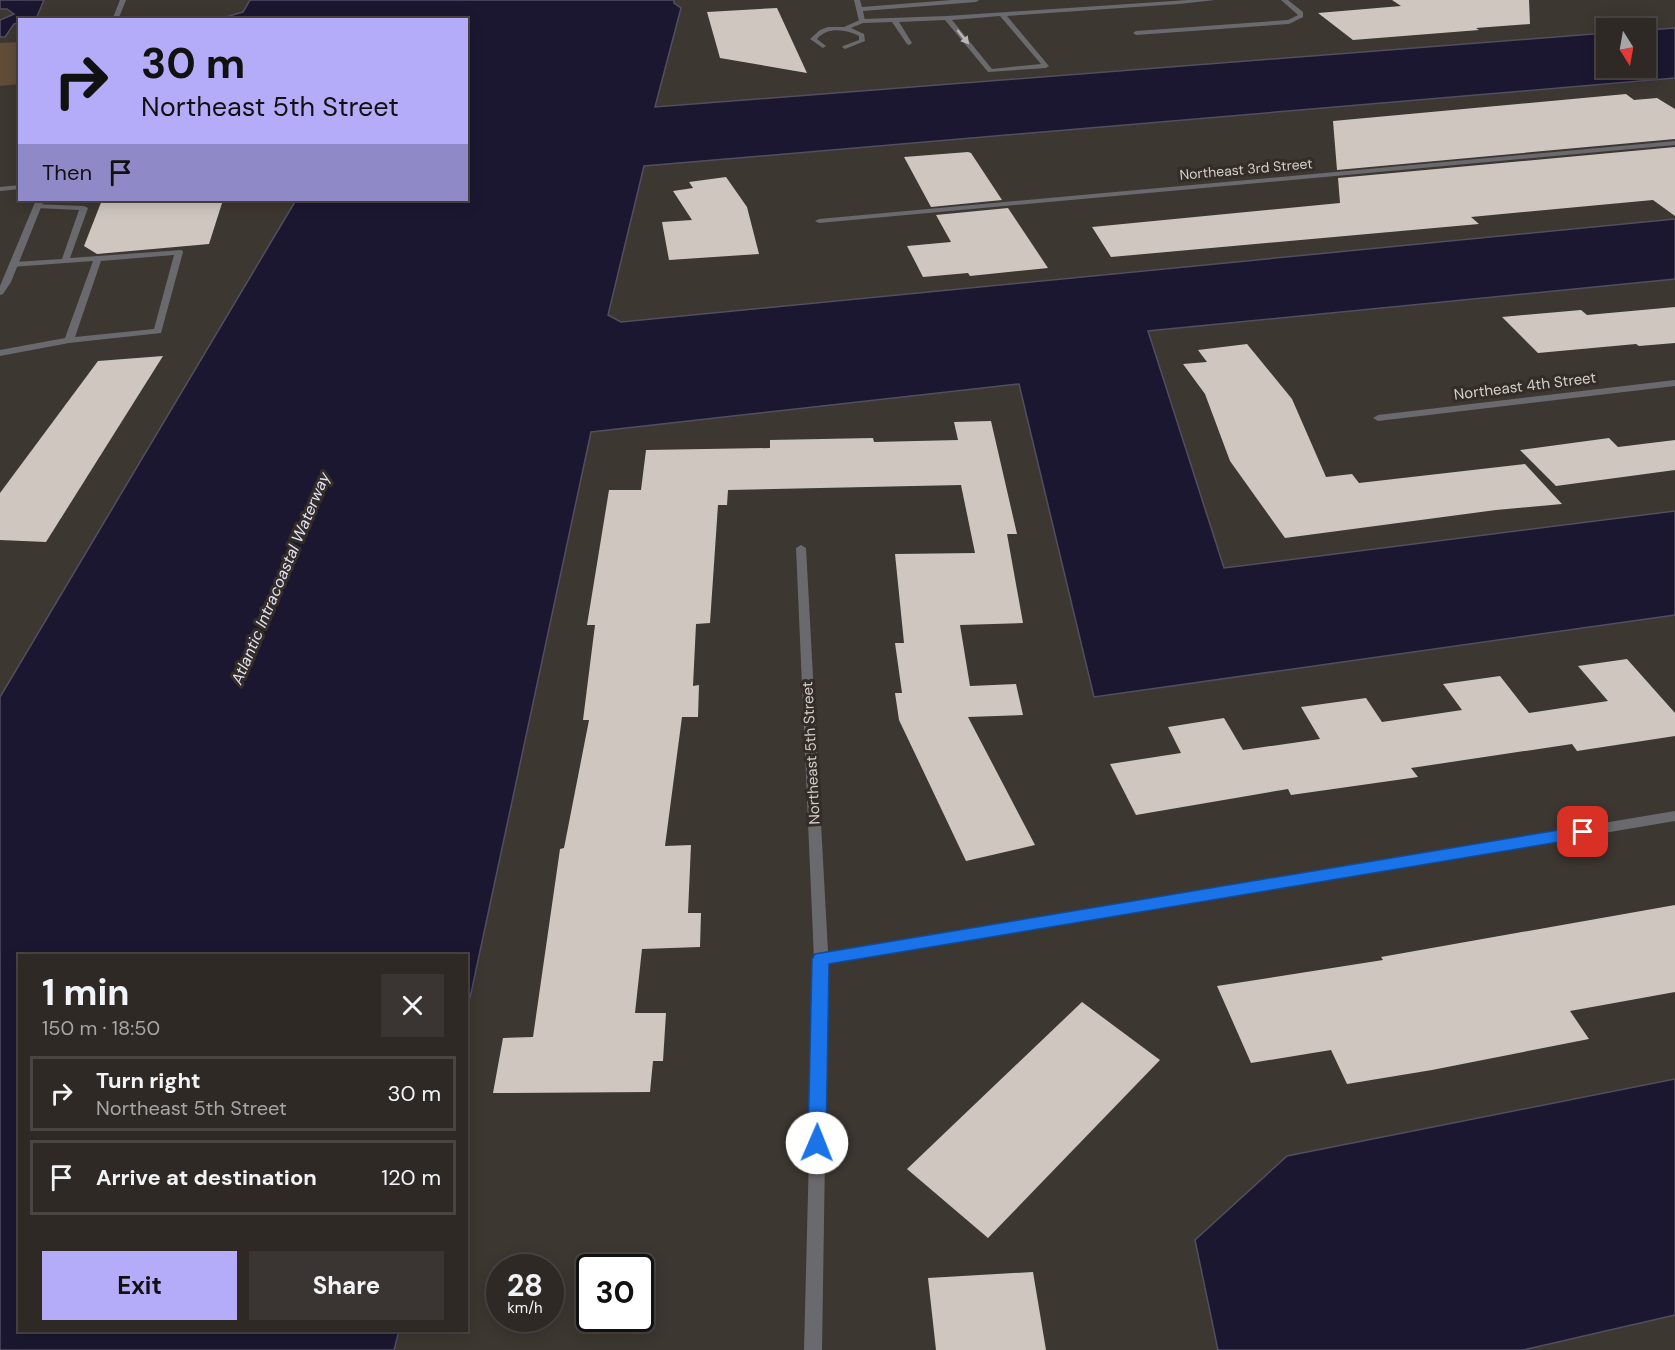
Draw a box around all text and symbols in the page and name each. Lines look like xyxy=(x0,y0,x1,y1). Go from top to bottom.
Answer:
north arrow xyxy=(1596,18,1656,78)
map controls xyxy=(1596,18,1656,78)
one-way arrow xyxy=(956,29,969,45)
text: 30 m xyxy=(141,36,245,91)
icon: right xyxy=(42,42,120,120)
text: Northeast 5th Street xyxy=(141,89,399,124)
street label: Northeast 3rd Street xyxy=(1179,154,1313,184)
icon: arrive xyxy=(104,156,137,189)
text: Then xyxy=(42,158,92,187)
street label: Northeast 4th Street xyxy=(1453,367,1597,405)
water label: Atlantic Intracoastal Waterway xyxy=(226,468,335,688)
street label: Northeast 5th Street xyxy=(797,681,825,825)
pin xyxy=(1557,806,1608,857)
icon: arrive xyxy=(1566,815,1599,848)
text: 1 min xyxy=(42,969,130,1016)
button: close xyxy=(381,974,444,1037)
text: 150 m · 18:50 xyxy=(42,1015,160,1041)
text: Turn right xyxy=(96,1066,201,1095)
icon: right xyxy=(45,1077,78,1110)
text: 30 m xyxy=(387,1079,441,1108)
text: Northeast 5th Street xyxy=(96,1095,287,1121)
position arrow xyxy=(785,1111,849,1175)
icon: arrive xyxy=(45,1161,78,1194)
text: Arrive at destination xyxy=(96,1163,317,1192)
text: 120 m xyxy=(381,1163,441,1192)
button: Exit xyxy=(42,1251,237,1320)
button: Share xyxy=(249,1251,444,1320)
speed limit sign: 30 xyxy=(576,1254,654,1332)
text: 28 xyxy=(507,1266,543,1305)
text: km/h xyxy=(507,1298,543,1318)

